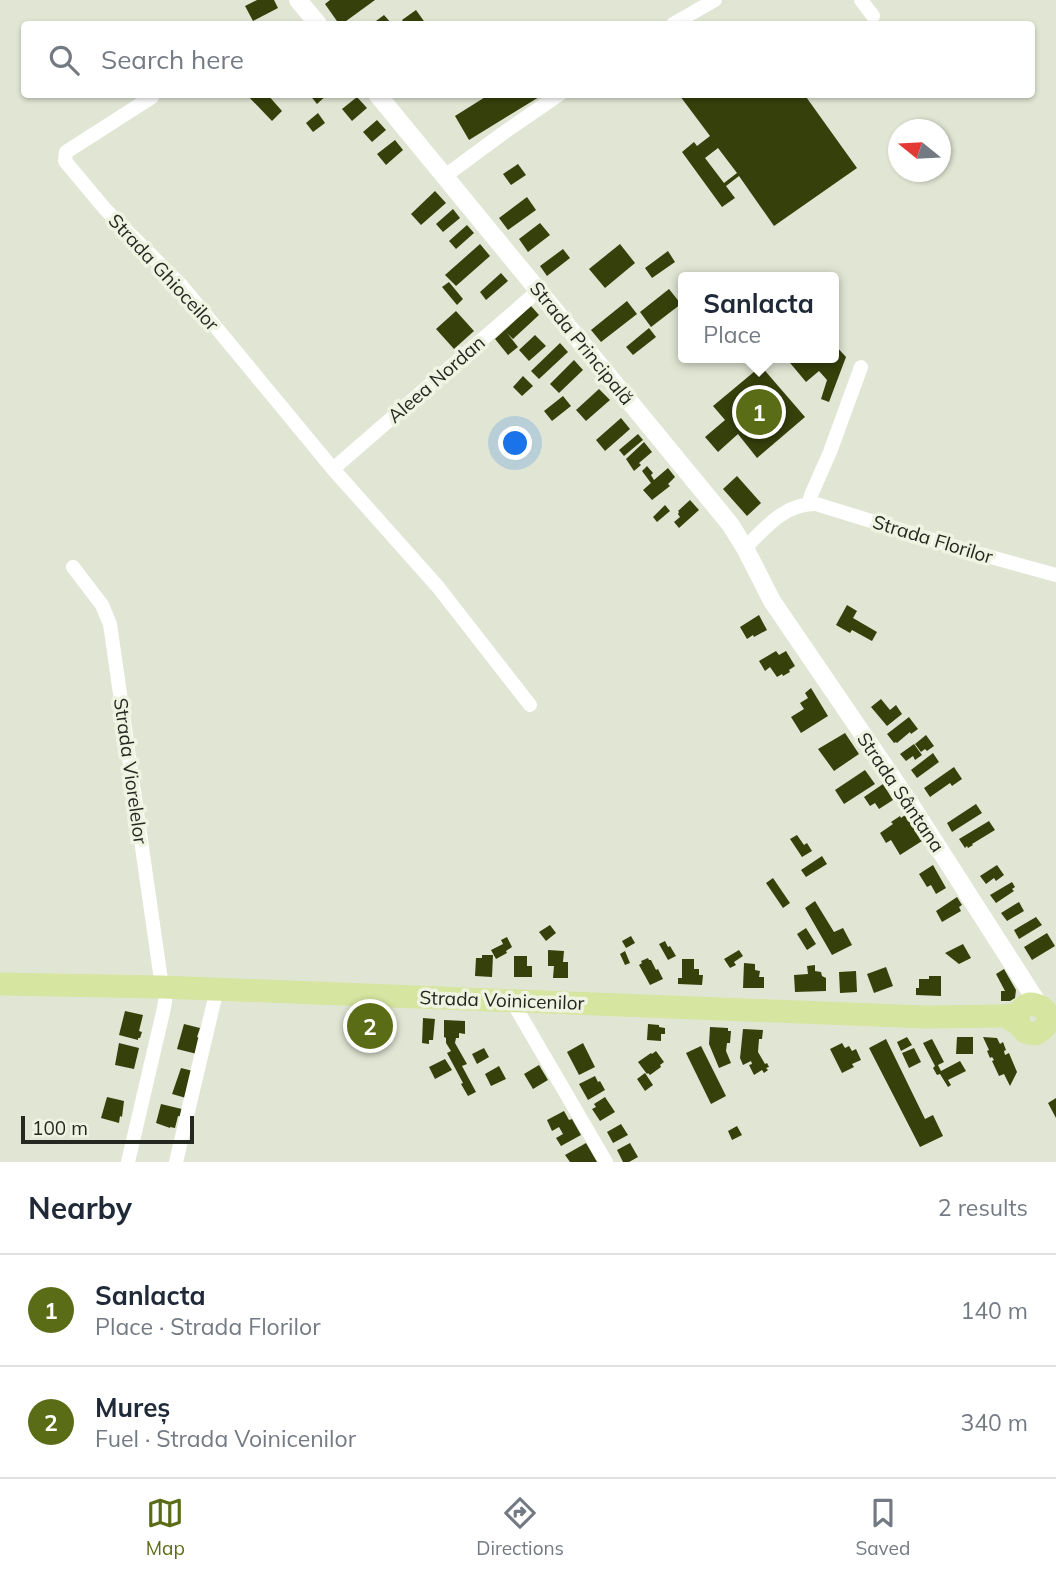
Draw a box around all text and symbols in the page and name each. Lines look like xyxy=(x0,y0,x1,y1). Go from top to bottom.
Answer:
search box xyxy=(21,21,1035,98)
icon: search xyxy=(45,41,83,79)
text: Search here xyxy=(101,43,244,76)
north arrow xyxy=(888,119,951,182)
street label: Strada Ghioceilor xyxy=(104,209,224,336)
popup xyxy=(678,272,839,363)
street label: Strada Principală xyxy=(525,276,639,410)
text: Sanlacta xyxy=(703,287,814,320)
text: Place xyxy=(703,320,761,349)
street label: Aleea Nordan xyxy=(382,330,490,428)
pin: 1 xyxy=(736,386,782,438)
your location xyxy=(498,426,532,460)
street label: Strada Florilor xyxy=(870,509,996,569)
street label: Strada Viorelelor xyxy=(109,696,153,846)
street label: Strada Sântana xyxy=(852,728,950,856)
street label: Strada Voinicenilor xyxy=(419,985,585,1015)
pin: 2 xyxy=(347,1000,393,1052)
scale bar xyxy=(21,1113,194,1145)
text: 100 m xyxy=(32,1116,88,1140)
text: Nearby xyxy=(28,1189,132,1227)
text: 2 results xyxy=(938,1193,1028,1222)
text: Sanlacta xyxy=(95,1279,206,1312)
text: 1 xyxy=(44,1296,58,1325)
text: 140 m xyxy=(960,1296,1028,1325)
text: Place · Strada Florilor xyxy=(95,1312,321,1341)
text: Mureș xyxy=(95,1391,170,1424)
text: 2 xyxy=(44,1408,58,1437)
text: 340 m xyxy=(960,1408,1028,1437)
text: Fuel · Strada Voinicenilor xyxy=(95,1424,356,1453)
tab: Map xyxy=(146,1494,185,1560)
tab: Directions xyxy=(476,1494,564,1560)
tab: Saved xyxy=(855,1494,910,1560)

